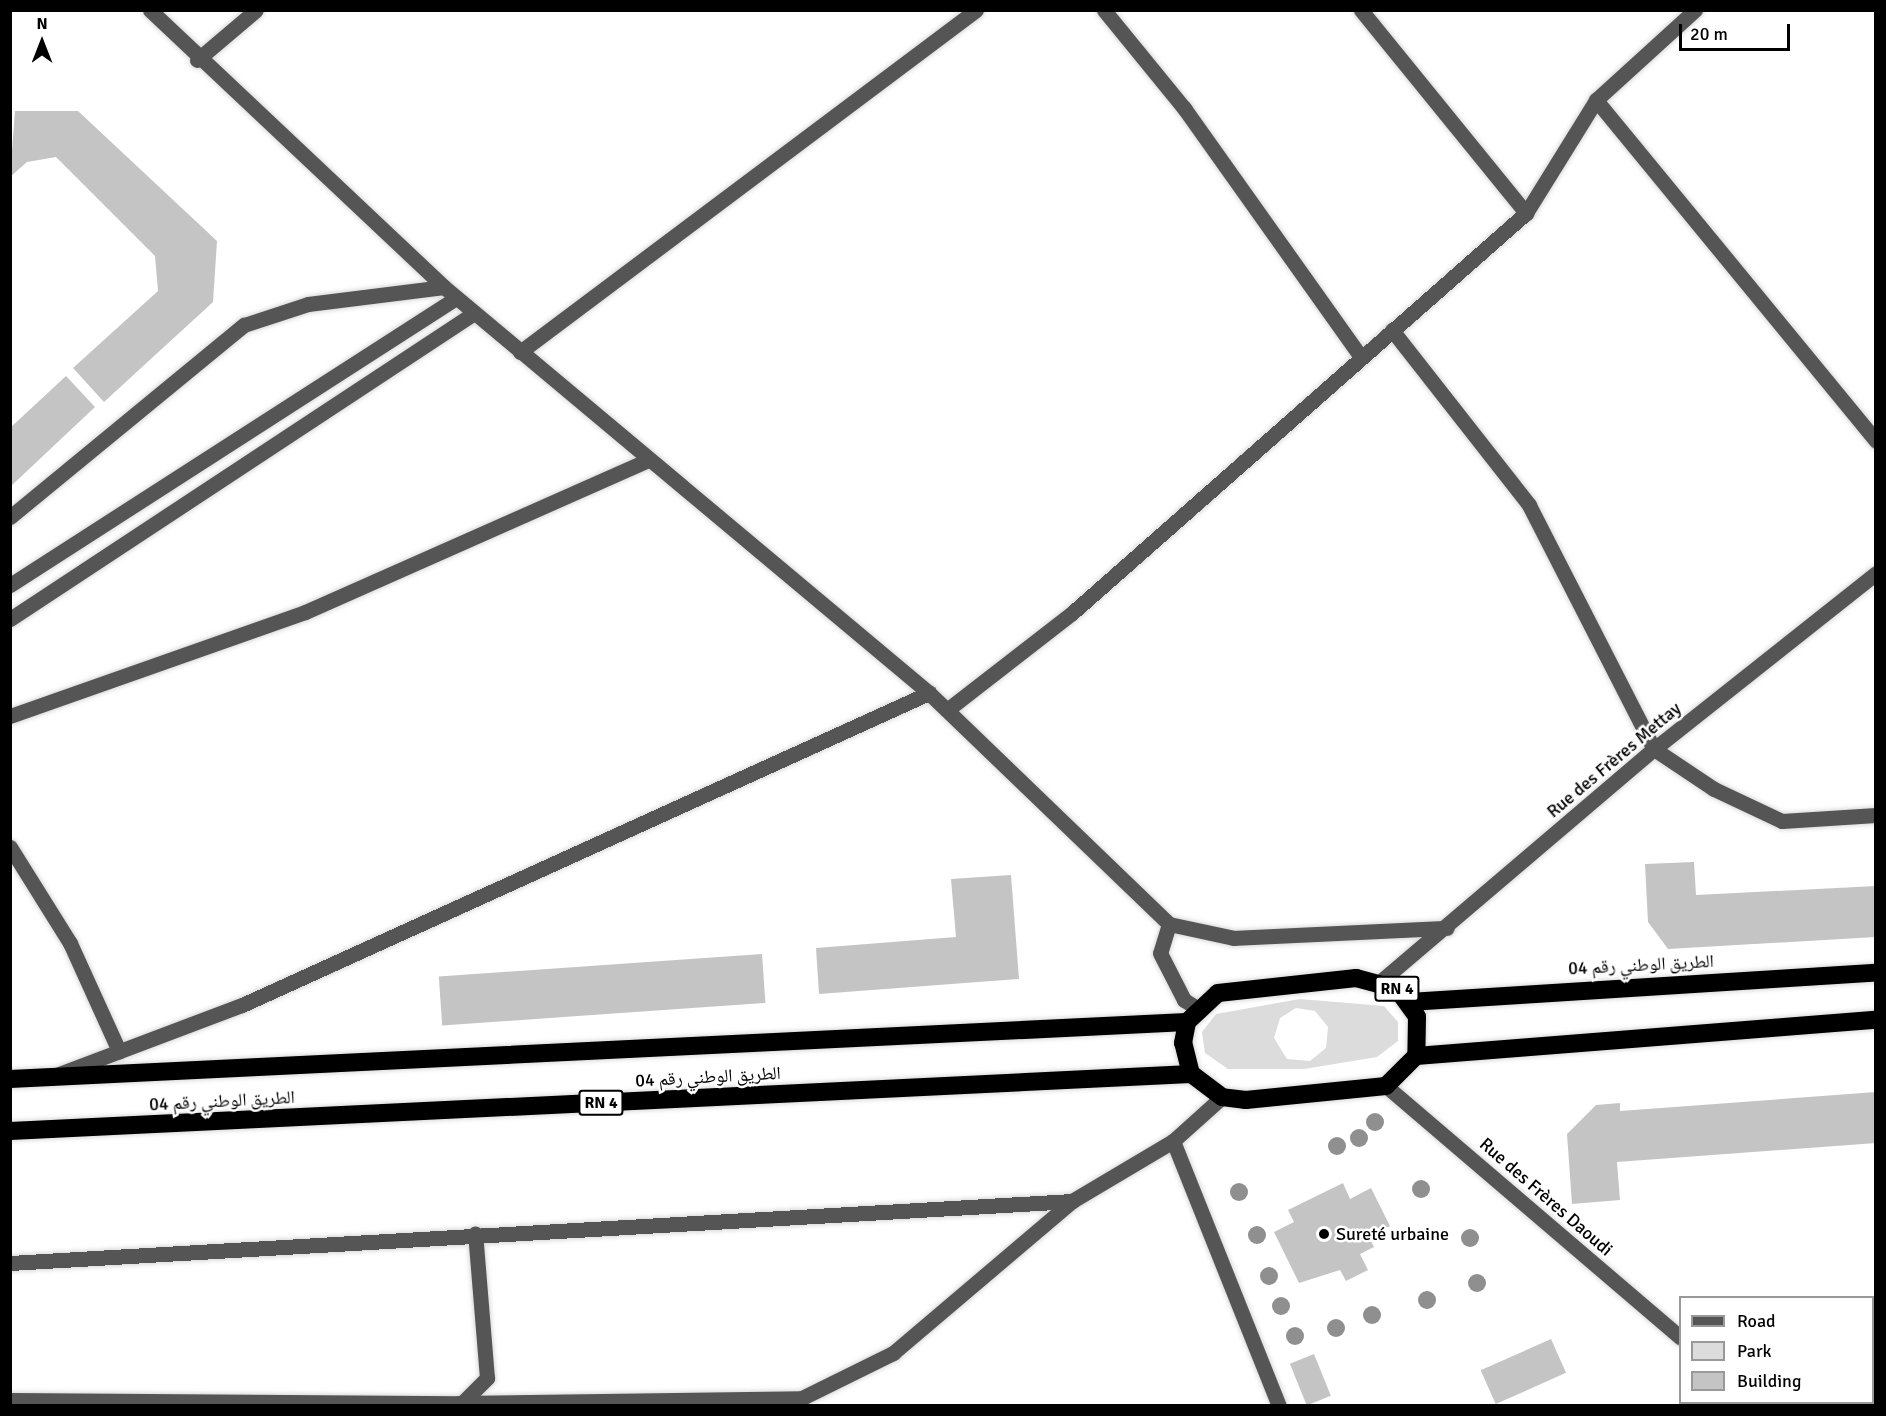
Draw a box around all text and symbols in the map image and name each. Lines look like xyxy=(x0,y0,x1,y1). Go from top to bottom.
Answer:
north arrow xyxy=(12,12,72,72)
scale bar xyxy=(1682,12,1793,50)
text: N xyxy=(36,14,48,34)
text: 20 m xyxy=(1690,23,1728,45)
street label: Rue des Frères Mettay xyxy=(1543,698,1685,822)
street label: الطريق الوطني رقم 04 xyxy=(1568,950,1714,980)
road number: RN 4 xyxy=(1373,976,1421,1002)
street label: الطريق الوطني رقم 04 xyxy=(635,1062,781,1092)
street label: الطريق الوطني رقم 04 xyxy=(149,1086,295,1116)
road number: RN 4 xyxy=(577,1090,625,1116)
street label: Rue des Frères Daoudi xyxy=(1475,1133,1617,1261)
place label: Sureté urbaine xyxy=(1336,1223,1449,1245)
marker: Sureté urbaine xyxy=(1317,1227,1331,1241)
legend xyxy=(1679,1296,1874,1404)
text: Road xyxy=(1737,1310,1776,1332)
text: Park xyxy=(1737,1340,1772,1362)
text: Building xyxy=(1737,1370,1801,1392)

